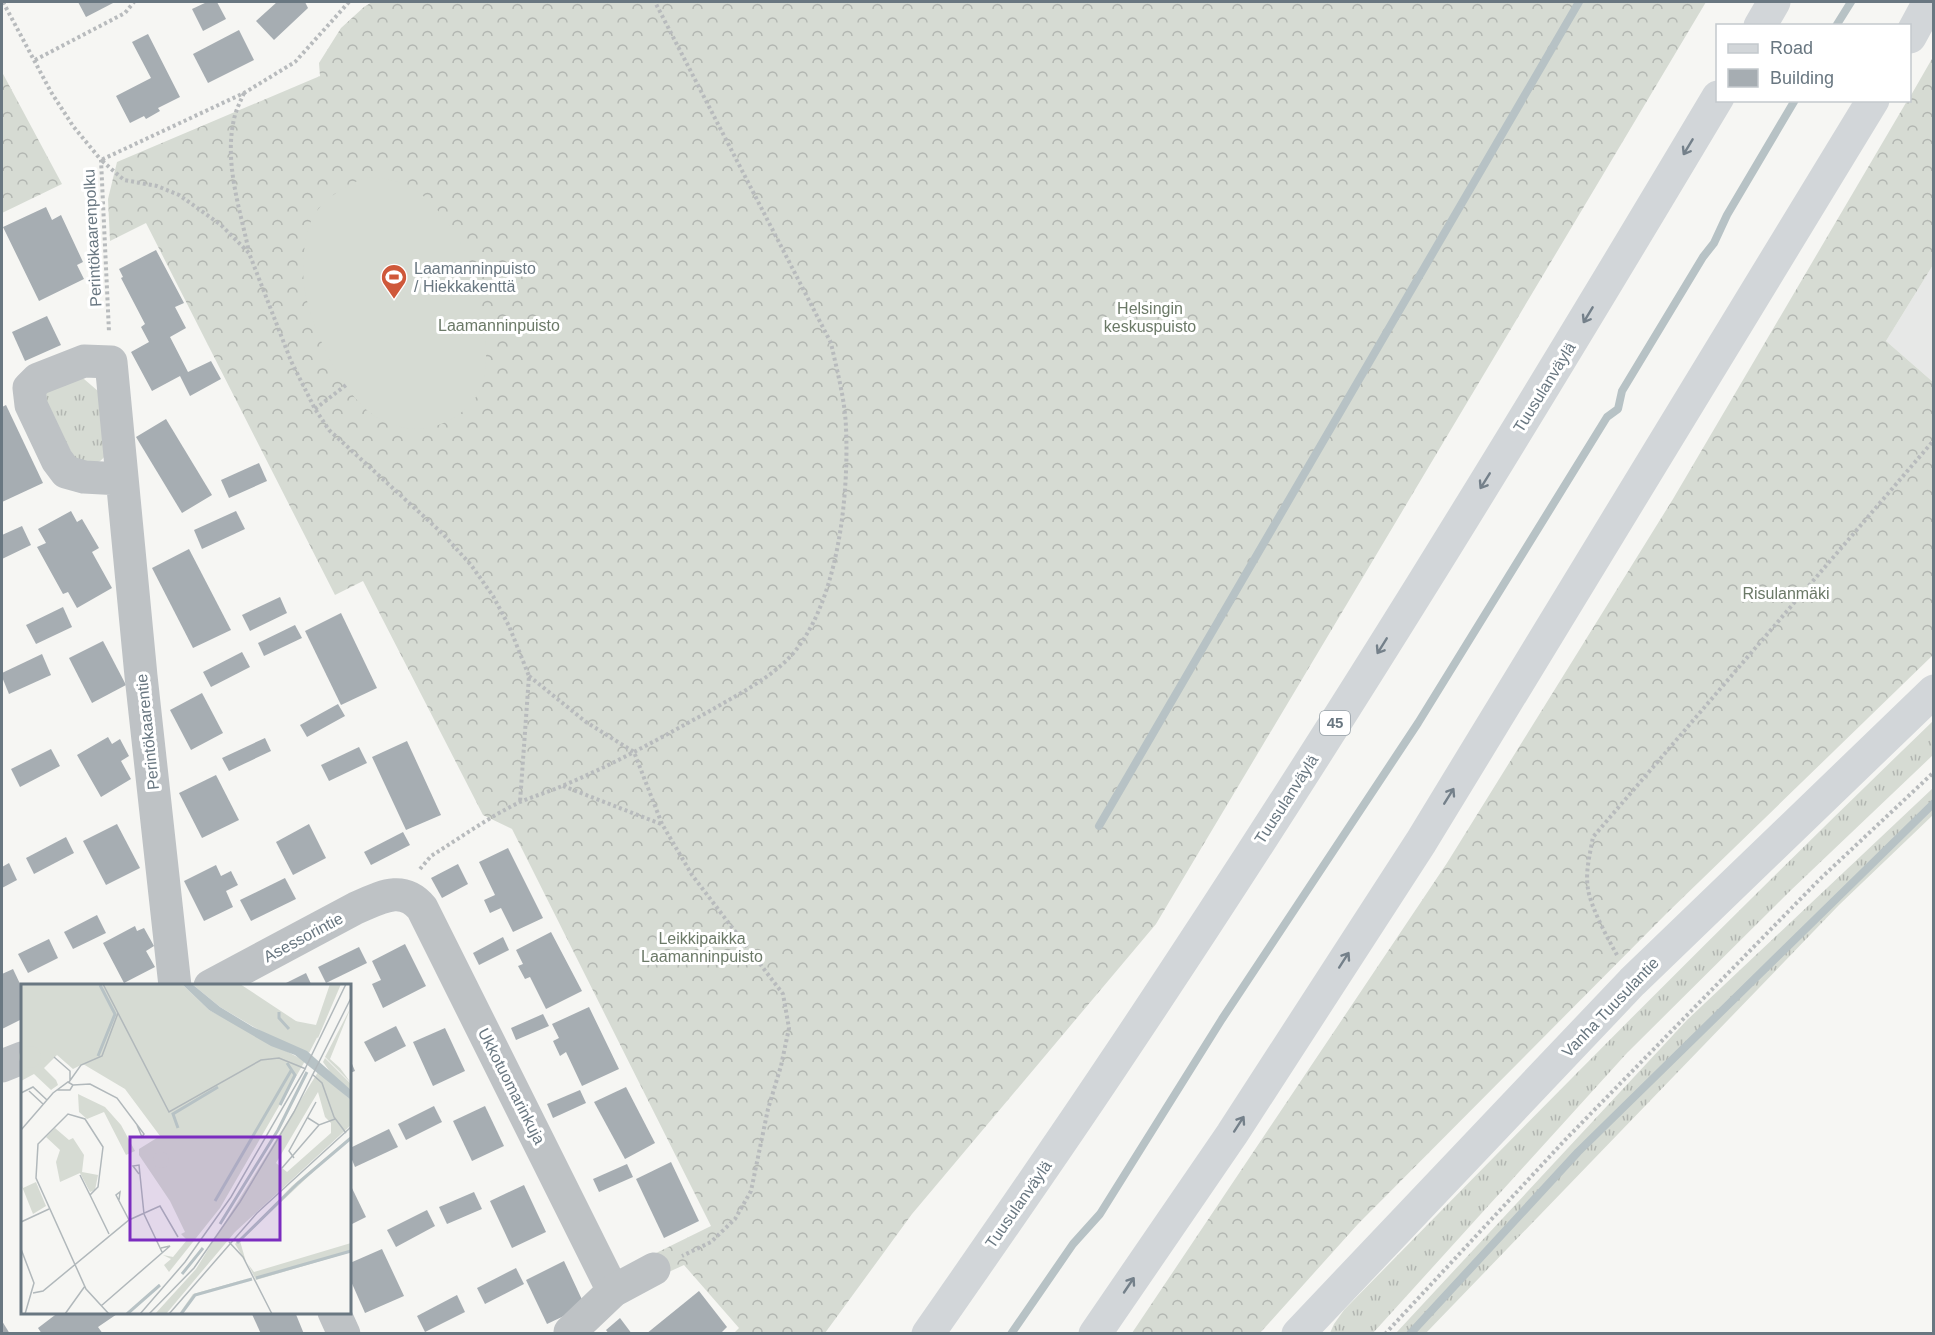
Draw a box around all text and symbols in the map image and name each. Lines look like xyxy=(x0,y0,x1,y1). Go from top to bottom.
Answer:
legend xyxy=(1716,24,1911,102)
text: Road xyxy=(1770,38,1813,58)
text: Building xyxy=(1770,68,1834,88)
one-way arrow xyxy=(1681,138,1693,155)
street label: Perintökaarenpolku xyxy=(80,169,105,307)
place label: Laamanninpuisto / Hiekkakenttä xyxy=(414,260,536,295)
sports icon: Laamanninpuisto / Hiekkakenttä xyxy=(379,262,409,300)
park label: Helsingin keskuspuisto xyxy=(1104,300,1196,335)
one-way arrow xyxy=(1582,306,1594,323)
park label: Laamanninpuisto xyxy=(438,317,560,334)
street label: Tuusulanväylä xyxy=(1510,339,1579,435)
one-way arrow xyxy=(1479,472,1491,489)
park label: Risulanmäki xyxy=(1742,585,1830,602)
one-way arrow xyxy=(1376,637,1388,654)
street label: Perintökaarentie xyxy=(133,673,162,791)
road number: 45 xyxy=(1320,711,1350,735)
street label: Tuusulanväylä xyxy=(1251,752,1322,847)
one-way arrow xyxy=(1443,788,1455,805)
street label: Asessorintie xyxy=(261,909,346,965)
park label: Leikkipaikka Laamanninpuisto xyxy=(641,930,763,965)
one-way arrow xyxy=(1338,952,1351,969)
street label: Vanha Tuusulantie xyxy=(1559,954,1662,1060)
inset map xyxy=(21,984,351,1314)
street label: Ukkotuomarinkuja xyxy=(475,1025,548,1147)
one-way arrow xyxy=(1233,1116,1245,1133)
street label: Tuusulanväylä xyxy=(982,1157,1055,1251)
one-way arrow xyxy=(1123,1278,1135,1294)

